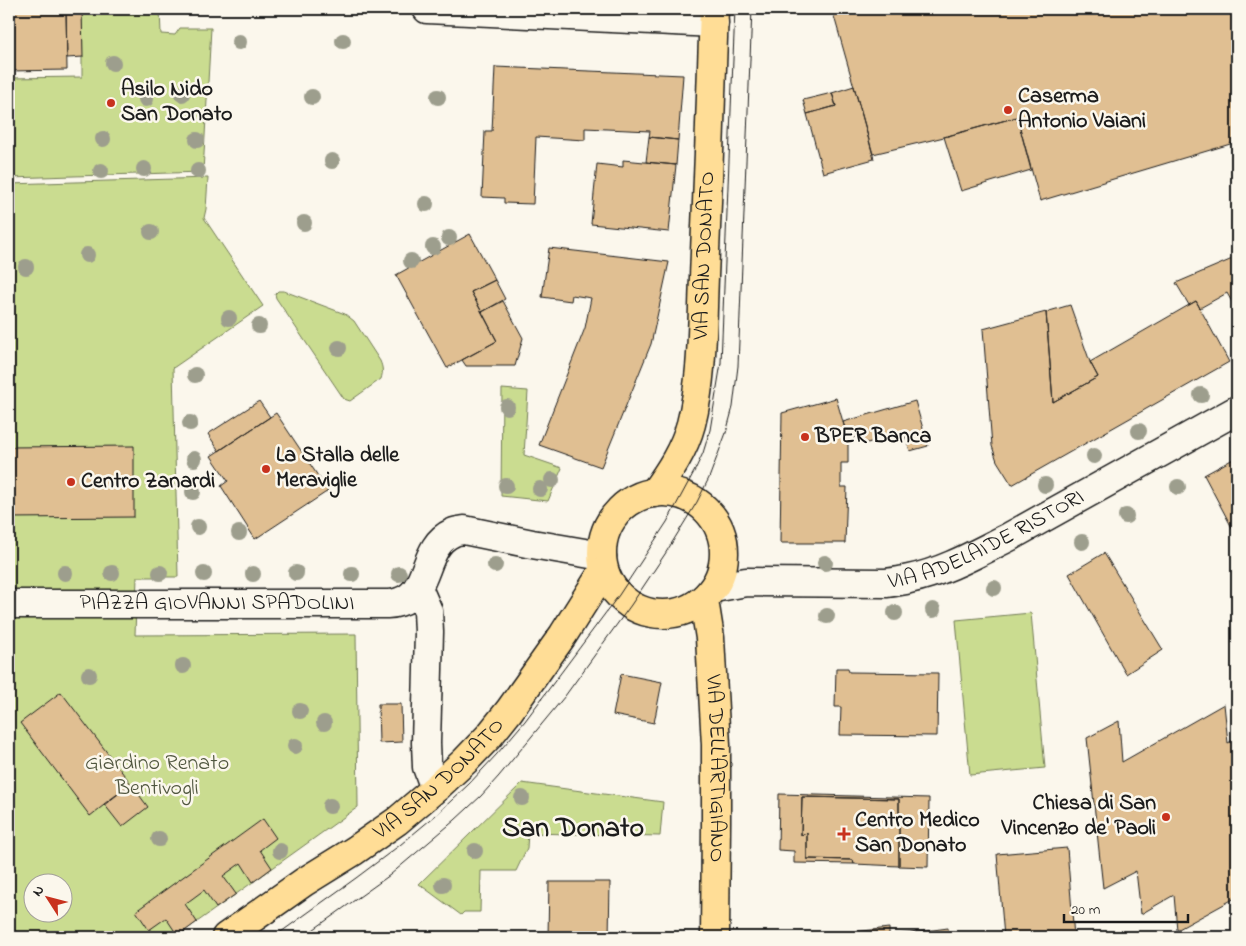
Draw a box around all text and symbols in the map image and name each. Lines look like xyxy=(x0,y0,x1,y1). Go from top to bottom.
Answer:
place label: Asilo Nido San Donato xyxy=(121,74,233,131)
place label: Caserma Antonio Vaiani xyxy=(1018,81,1146,138)
marker: Asilo Nido San Donato xyxy=(105,97,117,109)
marker: Caserma Antonio Vaiani xyxy=(1002,104,1014,116)
street label: VIA SAN DONATO xyxy=(686,171,724,342)
place label: BPER Banca xyxy=(814,421,932,453)
marker: BPER Banca xyxy=(799,431,811,443)
place label: La Stalla delle Meraviglie xyxy=(276,440,400,498)
marker: La Stalla delle Meraviglie xyxy=(260,463,272,475)
place label: Centro Zanardi xyxy=(81,466,215,498)
marker: Centro Zanardi xyxy=(65,476,77,488)
street label: VIA ADELAIDE RISTORI xyxy=(885,482,1090,599)
street label: PIAZZA GIOVANNI SPADOLINI xyxy=(79,588,355,620)
street label: VIA DELL'ARTIGIANO xyxy=(696,673,732,863)
street label: VIA SAN DONATO xyxy=(366,712,513,849)
park label: Giardino Renato Bentivogli xyxy=(85,748,229,806)
place label: Chiesa di San Vincenzo de' Paoli xyxy=(1000,788,1156,845)
place label: Centro Medico San Donato xyxy=(855,805,980,862)
district label: San Donato xyxy=(502,809,644,850)
marker: Chiesa di San Vincenzo de' Paoli xyxy=(1160,811,1172,823)
marker: Centro Medico San Donato xyxy=(837,827,851,841)
north arrow xyxy=(22,874,72,924)
text: N xyxy=(27,881,50,901)
scale bar xyxy=(1064,891,1187,923)
text: 20 m xyxy=(1071,899,1101,921)

